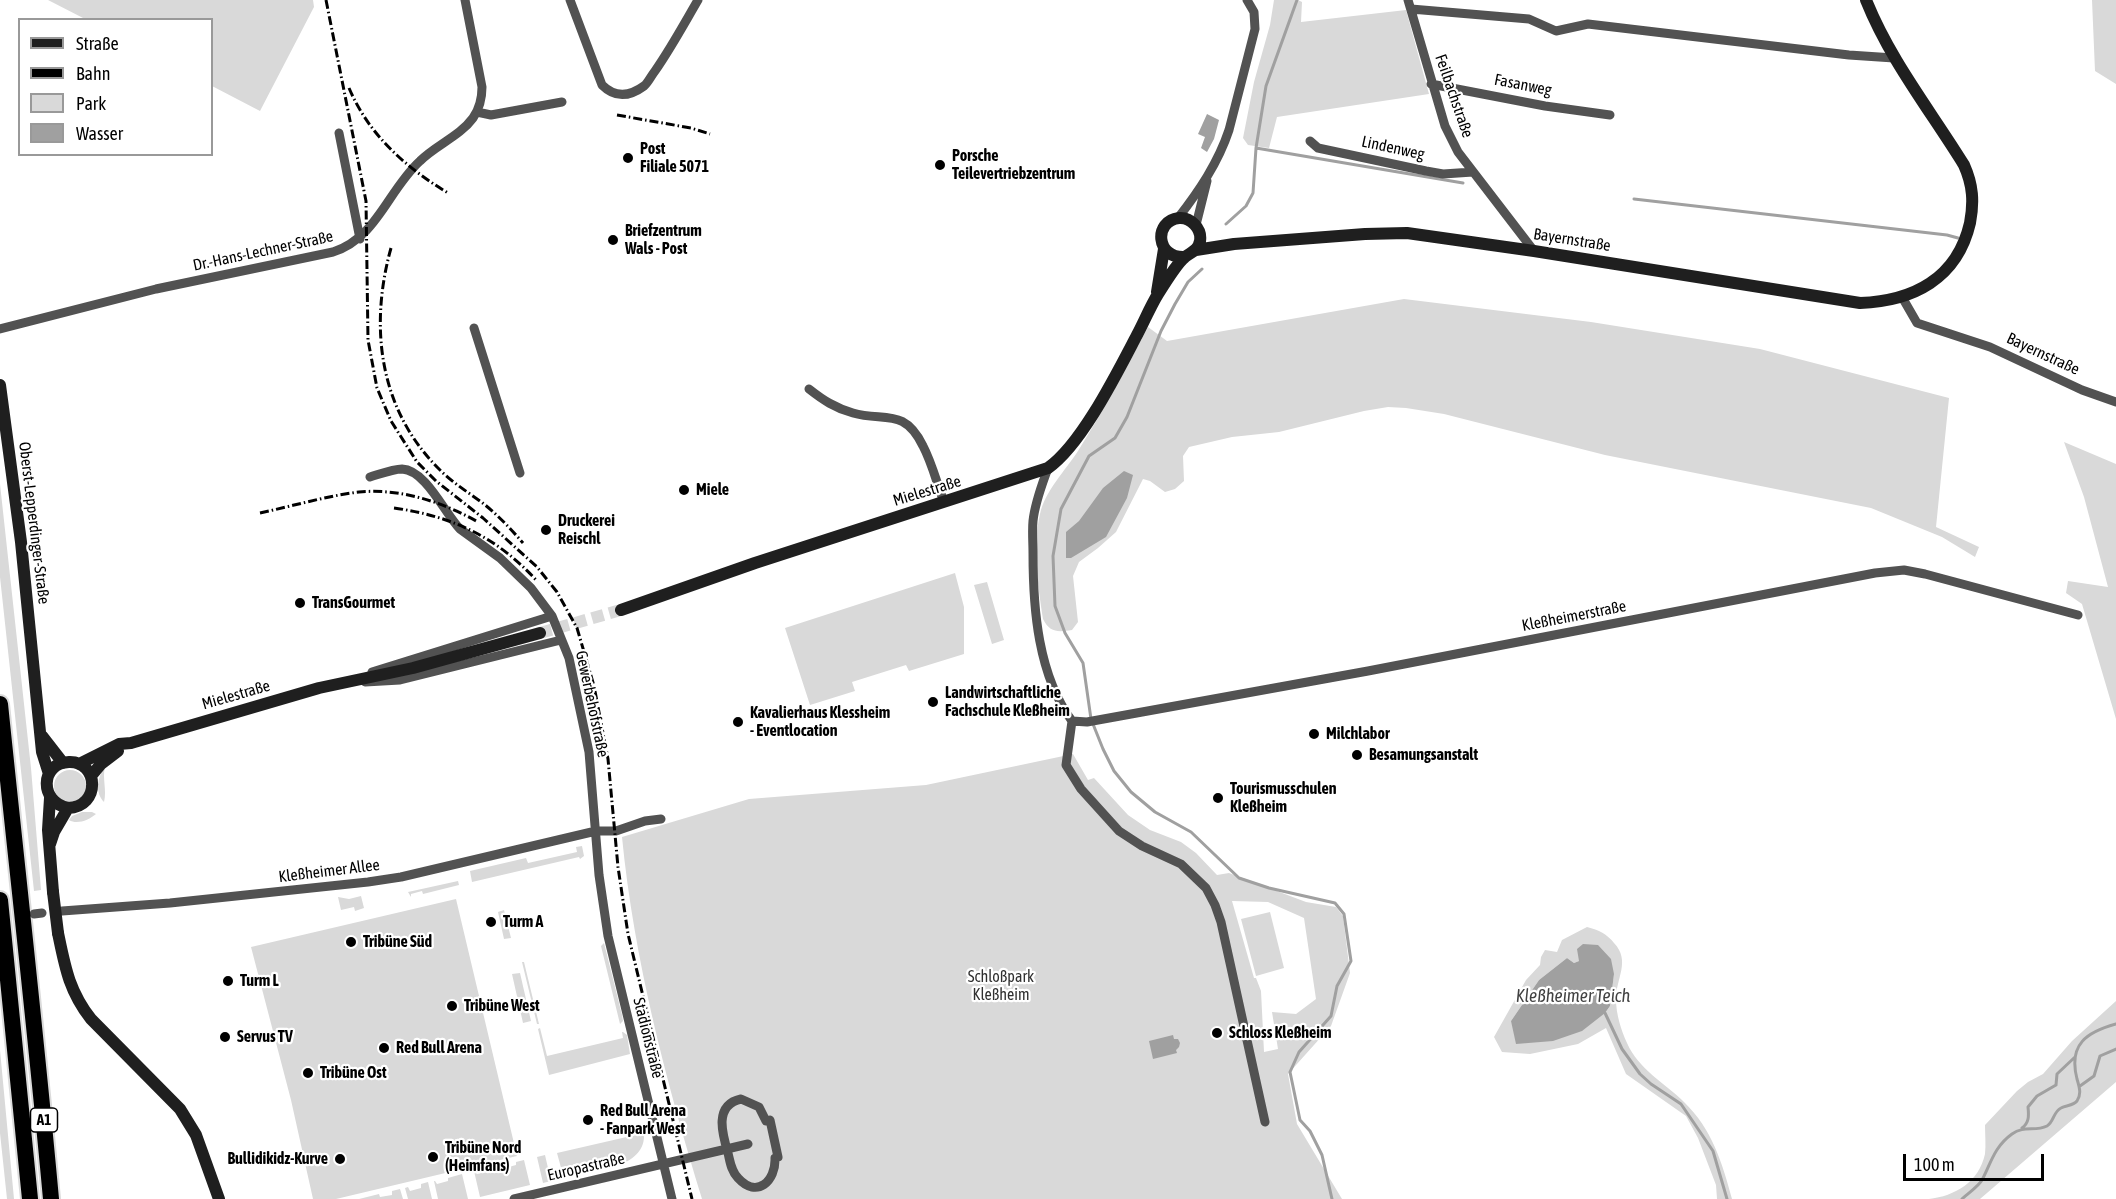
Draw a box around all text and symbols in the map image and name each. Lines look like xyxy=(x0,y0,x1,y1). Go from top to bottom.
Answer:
legend xyxy=(18,18,213,156)
text: Straße xyxy=(76,33,119,54)
street label: Feilbachstraße xyxy=(1431,52,1477,140)
text: Bahn xyxy=(76,63,110,84)
street label: Fasanweg xyxy=(1493,70,1553,100)
text: Park xyxy=(76,93,106,114)
text: Wasser xyxy=(76,123,123,144)
street label: Lindenweg xyxy=(1360,132,1426,164)
place label: Post Filiale 5071 xyxy=(640,139,709,177)
place label: Porsche Teilevertriebzentrum xyxy=(952,146,1075,184)
marker: Post Filiale 5071 xyxy=(621,151,635,165)
marker: Porsche Teilevertriebzentrum xyxy=(933,158,947,172)
place label: Briefzentrum Wals - Post xyxy=(625,221,702,259)
street label: Bayernstraße xyxy=(1532,224,1612,256)
street label: Dr.-Hans-Lechner-Straße xyxy=(191,227,335,275)
marker: Briefzentrum Wals - Post xyxy=(606,233,620,247)
street label: Bayernstraße xyxy=(2004,329,2082,379)
street label: Oberst-Lepperdinger-Straße xyxy=(15,441,53,605)
street label: Mielestraße xyxy=(891,472,963,510)
place label: Miele xyxy=(696,480,729,500)
marker: Miele xyxy=(677,483,691,497)
place label: Druckerei Reischl xyxy=(558,511,615,549)
marker: Druckerei Reischl xyxy=(539,523,553,537)
place label: TransGourmet xyxy=(312,593,395,613)
marker: TransGourmet xyxy=(293,596,307,610)
street label: Kleßheimerstraße xyxy=(1520,596,1628,636)
street label: Gewerbehofstraße xyxy=(571,649,613,759)
street label: Mielestraße xyxy=(200,676,272,714)
place label: Landwirtschaftliche Fachschule Kleßheim xyxy=(945,683,1070,721)
marker: Landwirtschaftliche Fachschule Kleßheim xyxy=(926,695,940,709)
place label: Kavalierhaus Klessheim - Eventlocation xyxy=(750,703,890,741)
marker: Kavalierhaus Klessheim - Eventlocation xyxy=(731,715,745,729)
place label: Milchlabor xyxy=(1326,724,1390,744)
marker: Milchlabor xyxy=(1307,727,1321,741)
place label: Besamungsanstalt xyxy=(1369,745,1478,765)
marker: Besamungsanstalt xyxy=(1350,748,1364,762)
place label: Tourismusschulen Kleßheim xyxy=(1230,779,1336,817)
marker: Tourismusschulen Kleßheim xyxy=(1211,791,1225,805)
street label: Kleßheimer Allee xyxy=(277,855,381,887)
place label: Turm A xyxy=(503,912,543,932)
marker: Turm A xyxy=(484,915,498,929)
place label: Tribüne Süd xyxy=(363,932,432,952)
marker: Tribüne Süd xyxy=(344,935,358,949)
park label: Schloßpark Kleßheim xyxy=(968,967,1034,1005)
place label: Turm L xyxy=(240,971,279,991)
marker: Turm L xyxy=(221,974,235,988)
water label: Kleßheimer Teich xyxy=(1516,985,1630,1007)
place label: Tribüne West xyxy=(464,996,540,1016)
street label: Stadionstraße xyxy=(629,996,667,1080)
marker: Tribüne West xyxy=(445,999,459,1013)
place label: Schloss Kleßheim xyxy=(1229,1023,1331,1043)
marker: Schloss Kleßheim xyxy=(1210,1026,1224,1040)
place label: Servus TV xyxy=(237,1027,293,1047)
marker: Servus TV xyxy=(218,1030,232,1044)
place label: Red Bull Arena xyxy=(396,1038,482,1058)
marker: Red Bull Arena xyxy=(377,1041,391,1055)
place label: Tribüne Ost xyxy=(320,1063,387,1083)
marker: Tribüne Ost xyxy=(301,1066,315,1080)
place label: Red Bull Arena - Fanpark West xyxy=(600,1101,686,1139)
road number: A1 xyxy=(30,1108,57,1132)
marker: Red Bull Arena - Fanpark West xyxy=(581,1113,595,1127)
place label: Tribüne Nord (Heimfans) xyxy=(445,1138,521,1176)
scale bar xyxy=(1906,1142,2047,1180)
place label: Bullidikidz-Kurve xyxy=(227,1149,328,1169)
street label: Europastraße xyxy=(546,1149,626,1185)
marker: Tribüne Nord (Heimfans) xyxy=(426,1150,440,1164)
marker: Bullidikidz-Kurve xyxy=(333,1152,347,1166)
text: 100 m xyxy=(1914,1154,1955,1175)

